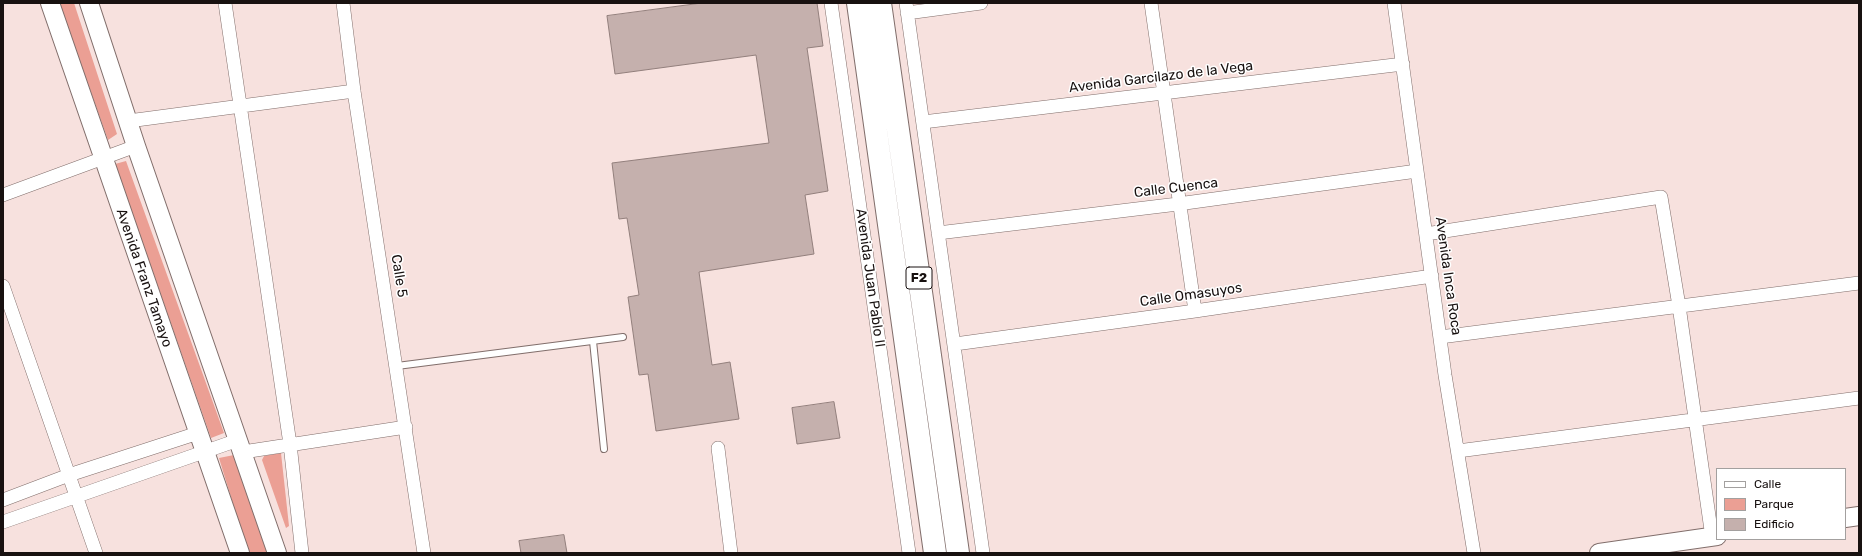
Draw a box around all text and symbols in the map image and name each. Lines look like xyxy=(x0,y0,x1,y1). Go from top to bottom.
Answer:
street label: Avenida Garcilazo de la Vega xyxy=(1068,57,1254,97)
street label: Calle Cuenca xyxy=(1133,175,1219,201)
street label: Avenida Franz Tamayo xyxy=(112,206,176,350)
street label: Avenida Juan Pablo II xyxy=(852,208,888,348)
street label: Avenida Inca Roca xyxy=(1431,216,1465,336)
street label: Calle 5 xyxy=(387,253,411,299)
road number: F2 xyxy=(906,267,932,289)
street label: Calle Omasuyos xyxy=(1139,280,1243,310)
legend xyxy=(1716,468,1846,540)
text: Calle xyxy=(1754,477,1781,491)
text: Parque xyxy=(1754,497,1794,511)
text: Edificio xyxy=(1754,517,1794,531)

